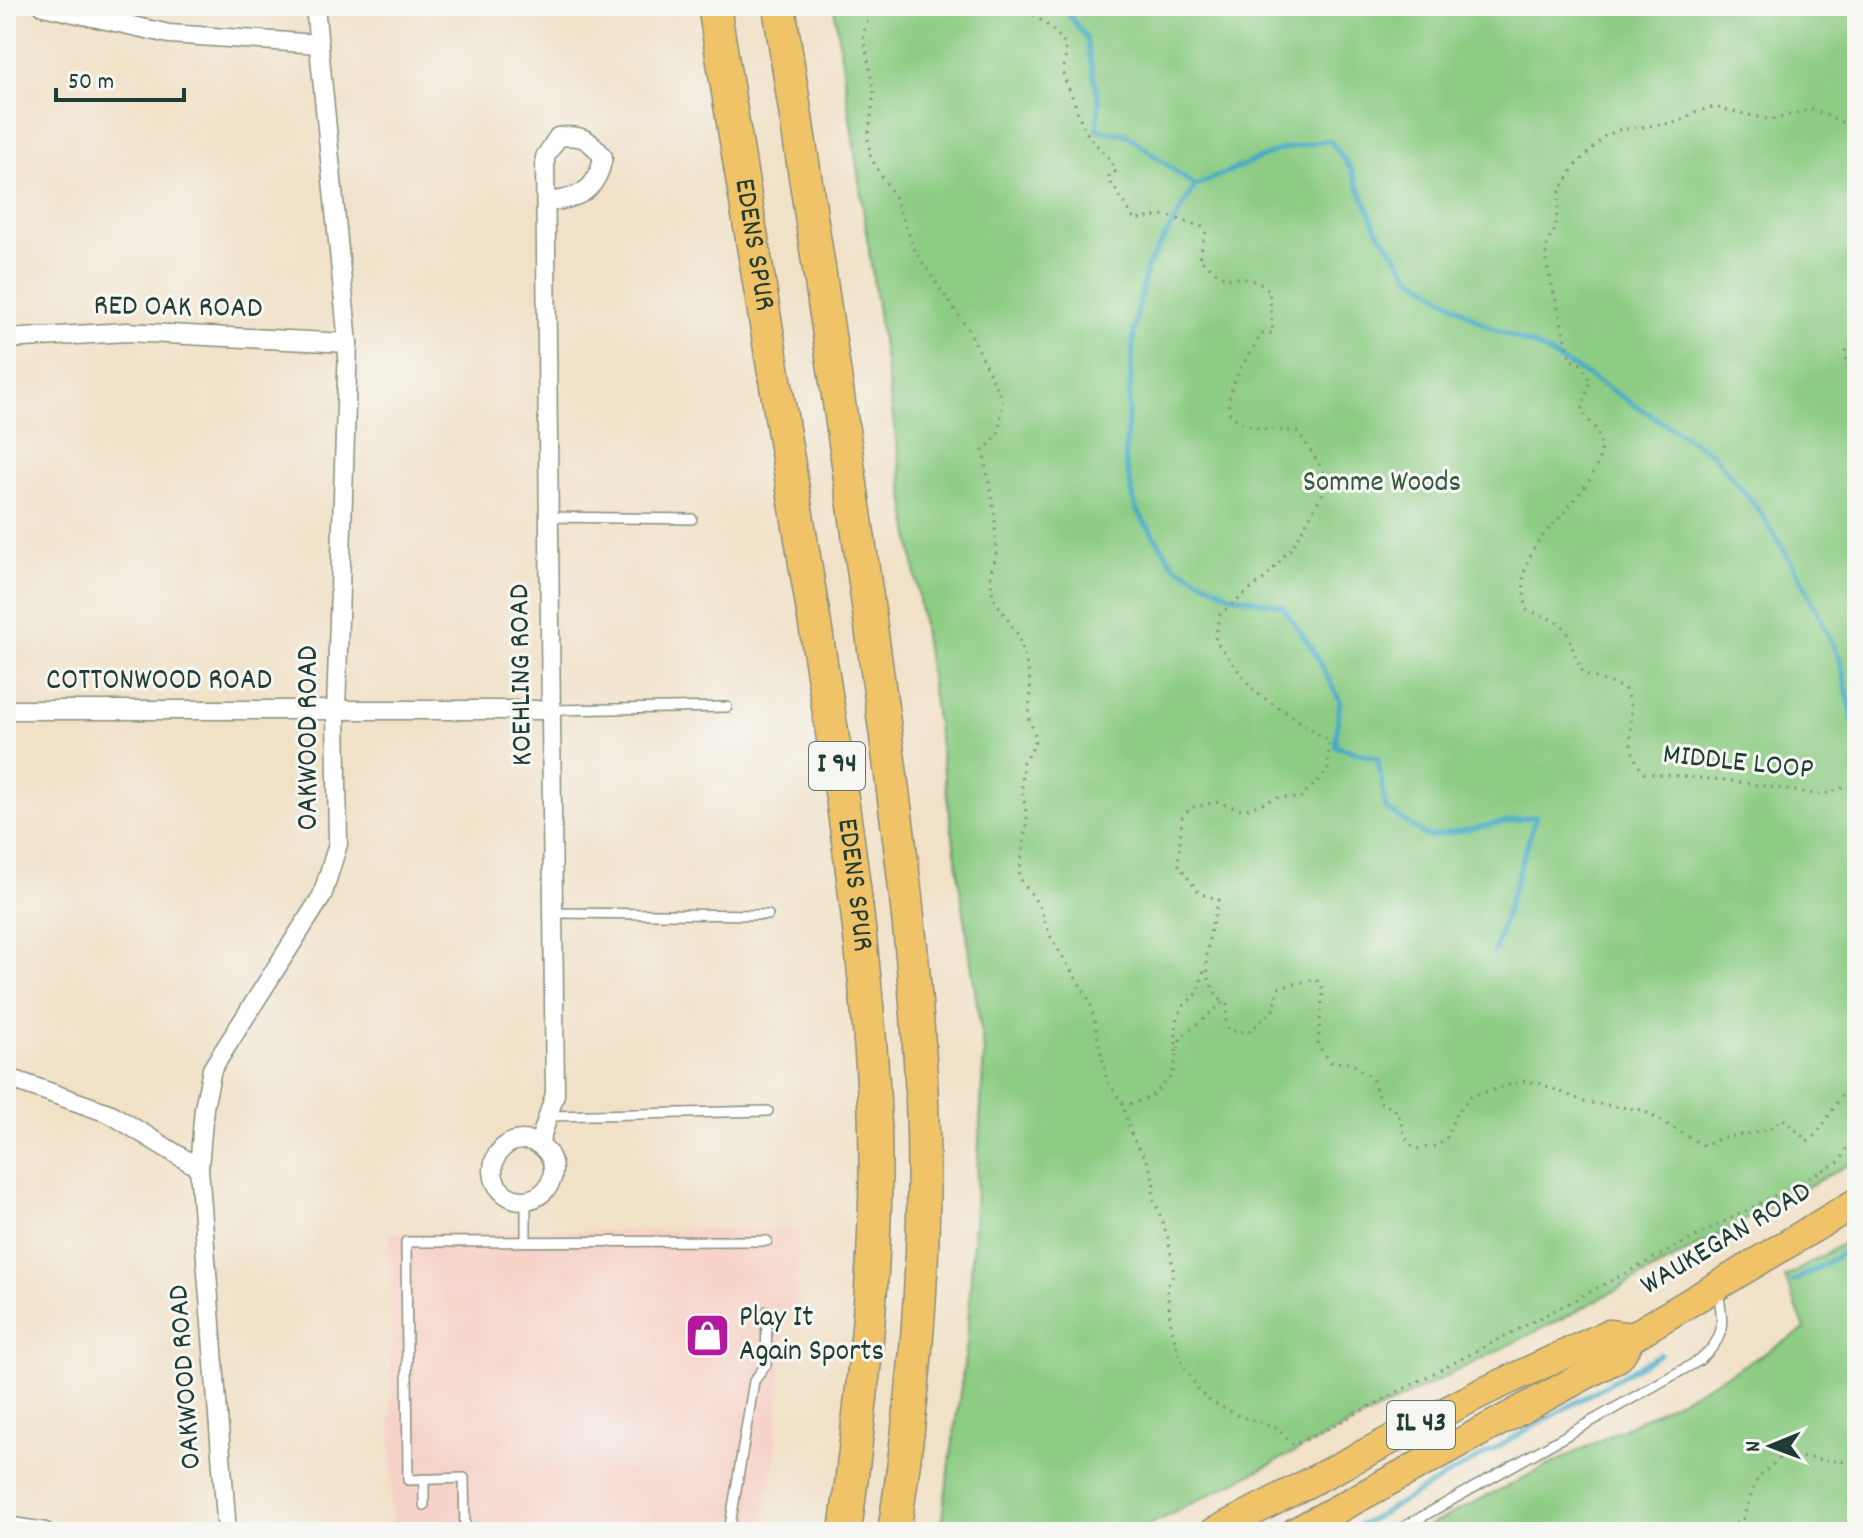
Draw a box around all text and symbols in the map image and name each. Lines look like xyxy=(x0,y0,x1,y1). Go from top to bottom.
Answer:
scale bar xyxy=(56,52,184,102)
text: 50 m xyxy=(68,66,114,100)
street label: EDENS SPUR xyxy=(721,175,785,314)
street label: RED OAK ROAD xyxy=(93,286,263,332)
park label: Somme Woods xyxy=(1303,463,1461,506)
street label: KOEHLING ROAD xyxy=(500,584,546,766)
street label: OAKWOOD ROAD xyxy=(289,645,332,831)
street label: COTTONWOOD ROAD xyxy=(46,661,272,704)
street label: MIDDLE LOOP xyxy=(1661,735,1815,793)
road number: I 94 xyxy=(809,742,865,790)
street label: EDENS SPUR xyxy=(824,816,883,954)
street label: WAUKEGAN ROAD xyxy=(1633,1172,1821,1308)
street label: OAKWOOD ROAD xyxy=(159,1283,215,1471)
place label: Play It Again Sports xyxy=(739,1298,884,1375)
shop icon: Play It Again Sports xyxy=(684,1312,732,1360)
road number: IL 43 xyxy=(1387,1401,1455,1449)
north arrow xyxy=(1731,1406,1811,1486)
text: N xyxy=(1739,1440,1770,1452)

